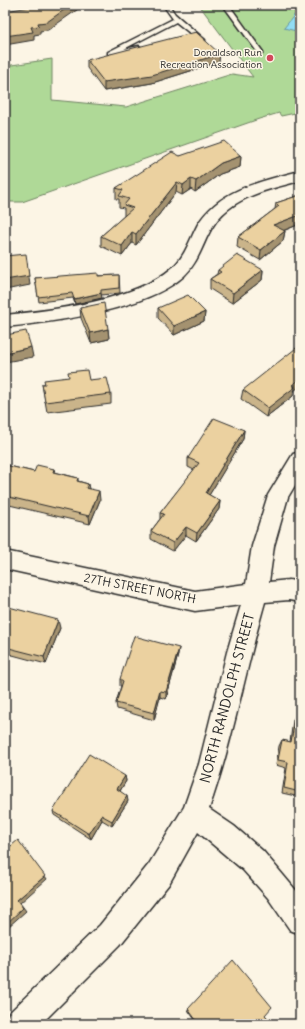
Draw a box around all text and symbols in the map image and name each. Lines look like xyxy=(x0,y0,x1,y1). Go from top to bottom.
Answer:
place label: Donaldson Run Recreation Association xyxy=(160,46,262,71)
marker: Donaldson Run Recreation Association xyxy=(265,53,275,63)
street label: 27TH STREET NORTH xyxy=(83,570,198,606)
street label: NORTH RANDOLPH STREET xyxy=(196,611,258,785)

